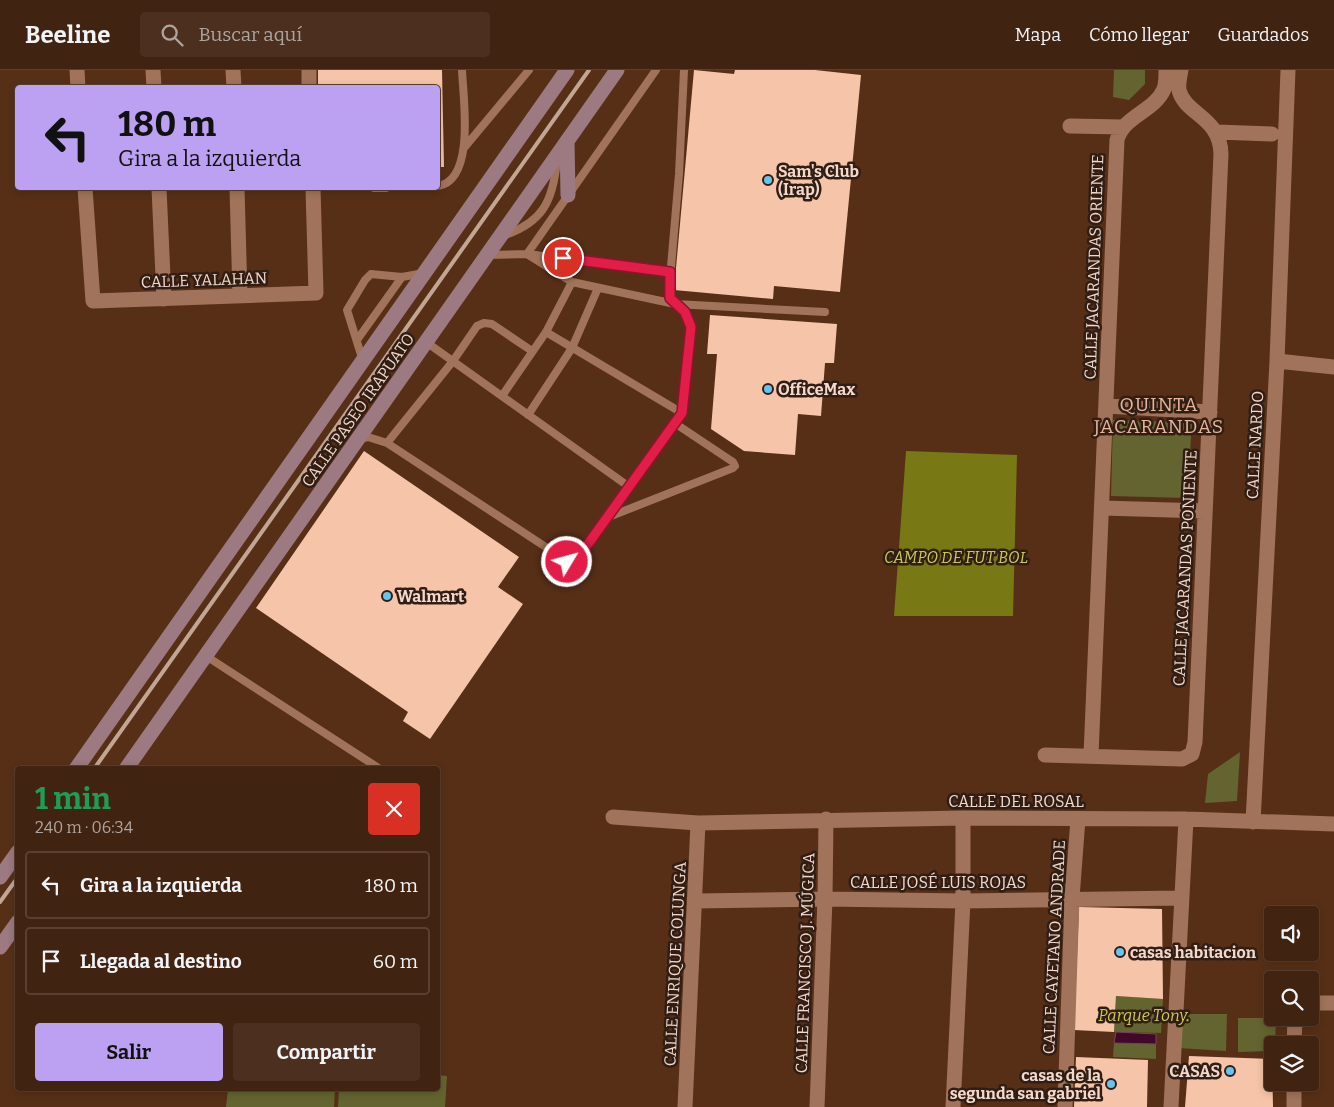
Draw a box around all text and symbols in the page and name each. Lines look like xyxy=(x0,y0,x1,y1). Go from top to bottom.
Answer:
search box xyxy=(140,12,490,57)
text: Beeline xyxy=(25,21,110,49)
icon: search xyxy=(158,21,186,49)
text: Buscar aquí xyxy=(198,23,302,46)
text: Mapa xyxy=(1015,24,1061,46)
text: Cómo llegar xyxy=(1089,24,1190,46)
text: Guardados xyxy=(1218,24,1309,46)
text: 180 m xyxy=(118,103,216,145)
icon: left xyxy=(35,105,100,170)
text: Gira a la izquierda xyxy=(118,145,301,172)
street label: CALLE JACARANDAS ORIENTE xyxy=(1081,154,1107,380)
place label: Sam's Club (Irap) xyxy=(778,162,859,199)
marker: Sam's Club (Irap) xyxy=(762,174,774,186)
pin xyxy=(542,237,584,279)
icon: arrive xyxy=(549,244,577,272)
street label: CALLE YALAHAN xyxy=(140,268,268,292)
street label: CALLE PASEO IRAPUATO xyxy=(298,330,418,490)
place label: OfficeMax xyxy=(778,380,855,399)
marker: OfficeMax xyxy=(762,383,774,395)
street label: CALLE NARDO xyxy=(1243,390,1267,500)
district label: QUINTA JACARANDAS xyxy=(1093,393,1224,438)
street label: CALLE JACARANDAS PONIENTE xyxy=(1169,449,1201,687)
position arrow xyxy=(540,535,592,587)
park label: CAMPO DE FUT BOL xyxy=(884,548,1028,567)
place label: Walmart xyxy=(397,587,465,606)
marker: Walmart xyxy=(381,590,393,602)
text: 1 min xyxy=(35,781,111,817)
button: close xyxy=(368,783,420,835)
street label: CALLE DEL ROSAL xyxy=(948,792,1084,811)
text: 240 m · 06:34 xyxy=(35,818,133,837)
street label: CALLE CAYETANO ANDRADE xyxy=(1039,839,1069,1055)
street label: CALLE FRANCISCO J. MÚGICA xyxy=(791,852,818,1074)
street label: CALLE ENRIQUE COLUNGA xyxy=(660,861,690,1067)
icon: left xyxy=(37,871,65,899)
street label: CALLE JOSÉ LUIS ROJAS xyxy=(850,872,1026,892)
text: Gira a la izquierda xyxy=(80,874,242,897)
text: 180 m xyxy=(365,874,418,897)
map controls xyxy=(1264,906,1319,1091)
button: sound xyxy=(1264,906,1319,961)
place label: casas habitacion xyxy=(1130,943,1257,962)
marker: casas habitacion xyxy=(1114,946,1126,958)
icon: arrive xyxy=(37,947,65,975)
text: Llegada al destino xyxy=(80,950,242,973)
text: 60 m xyxy=(373,950,418,973)
button: search xyxy=(1264,971,1319,1026)
park label: Parque Tony. xyxy=(1098,1006,1190,1025)
button: Salir xyxy=(35,1023,223,1081)
button: Compartir xyxy=(233,1023,420,1081)
button: layers xyxy=(1264,1036,1319,1091)
place label: CASAS xyxy=(1169,1062,1220,1081)
marker: CASAS xyxy=(1224,1065,1236,1077)
place label: casas de la segunda san gabriel xyxy=(950,1066,1101,1103)
marker: casas de la segunda san gabriel xyxy=(1105,1078,1117,1090)

